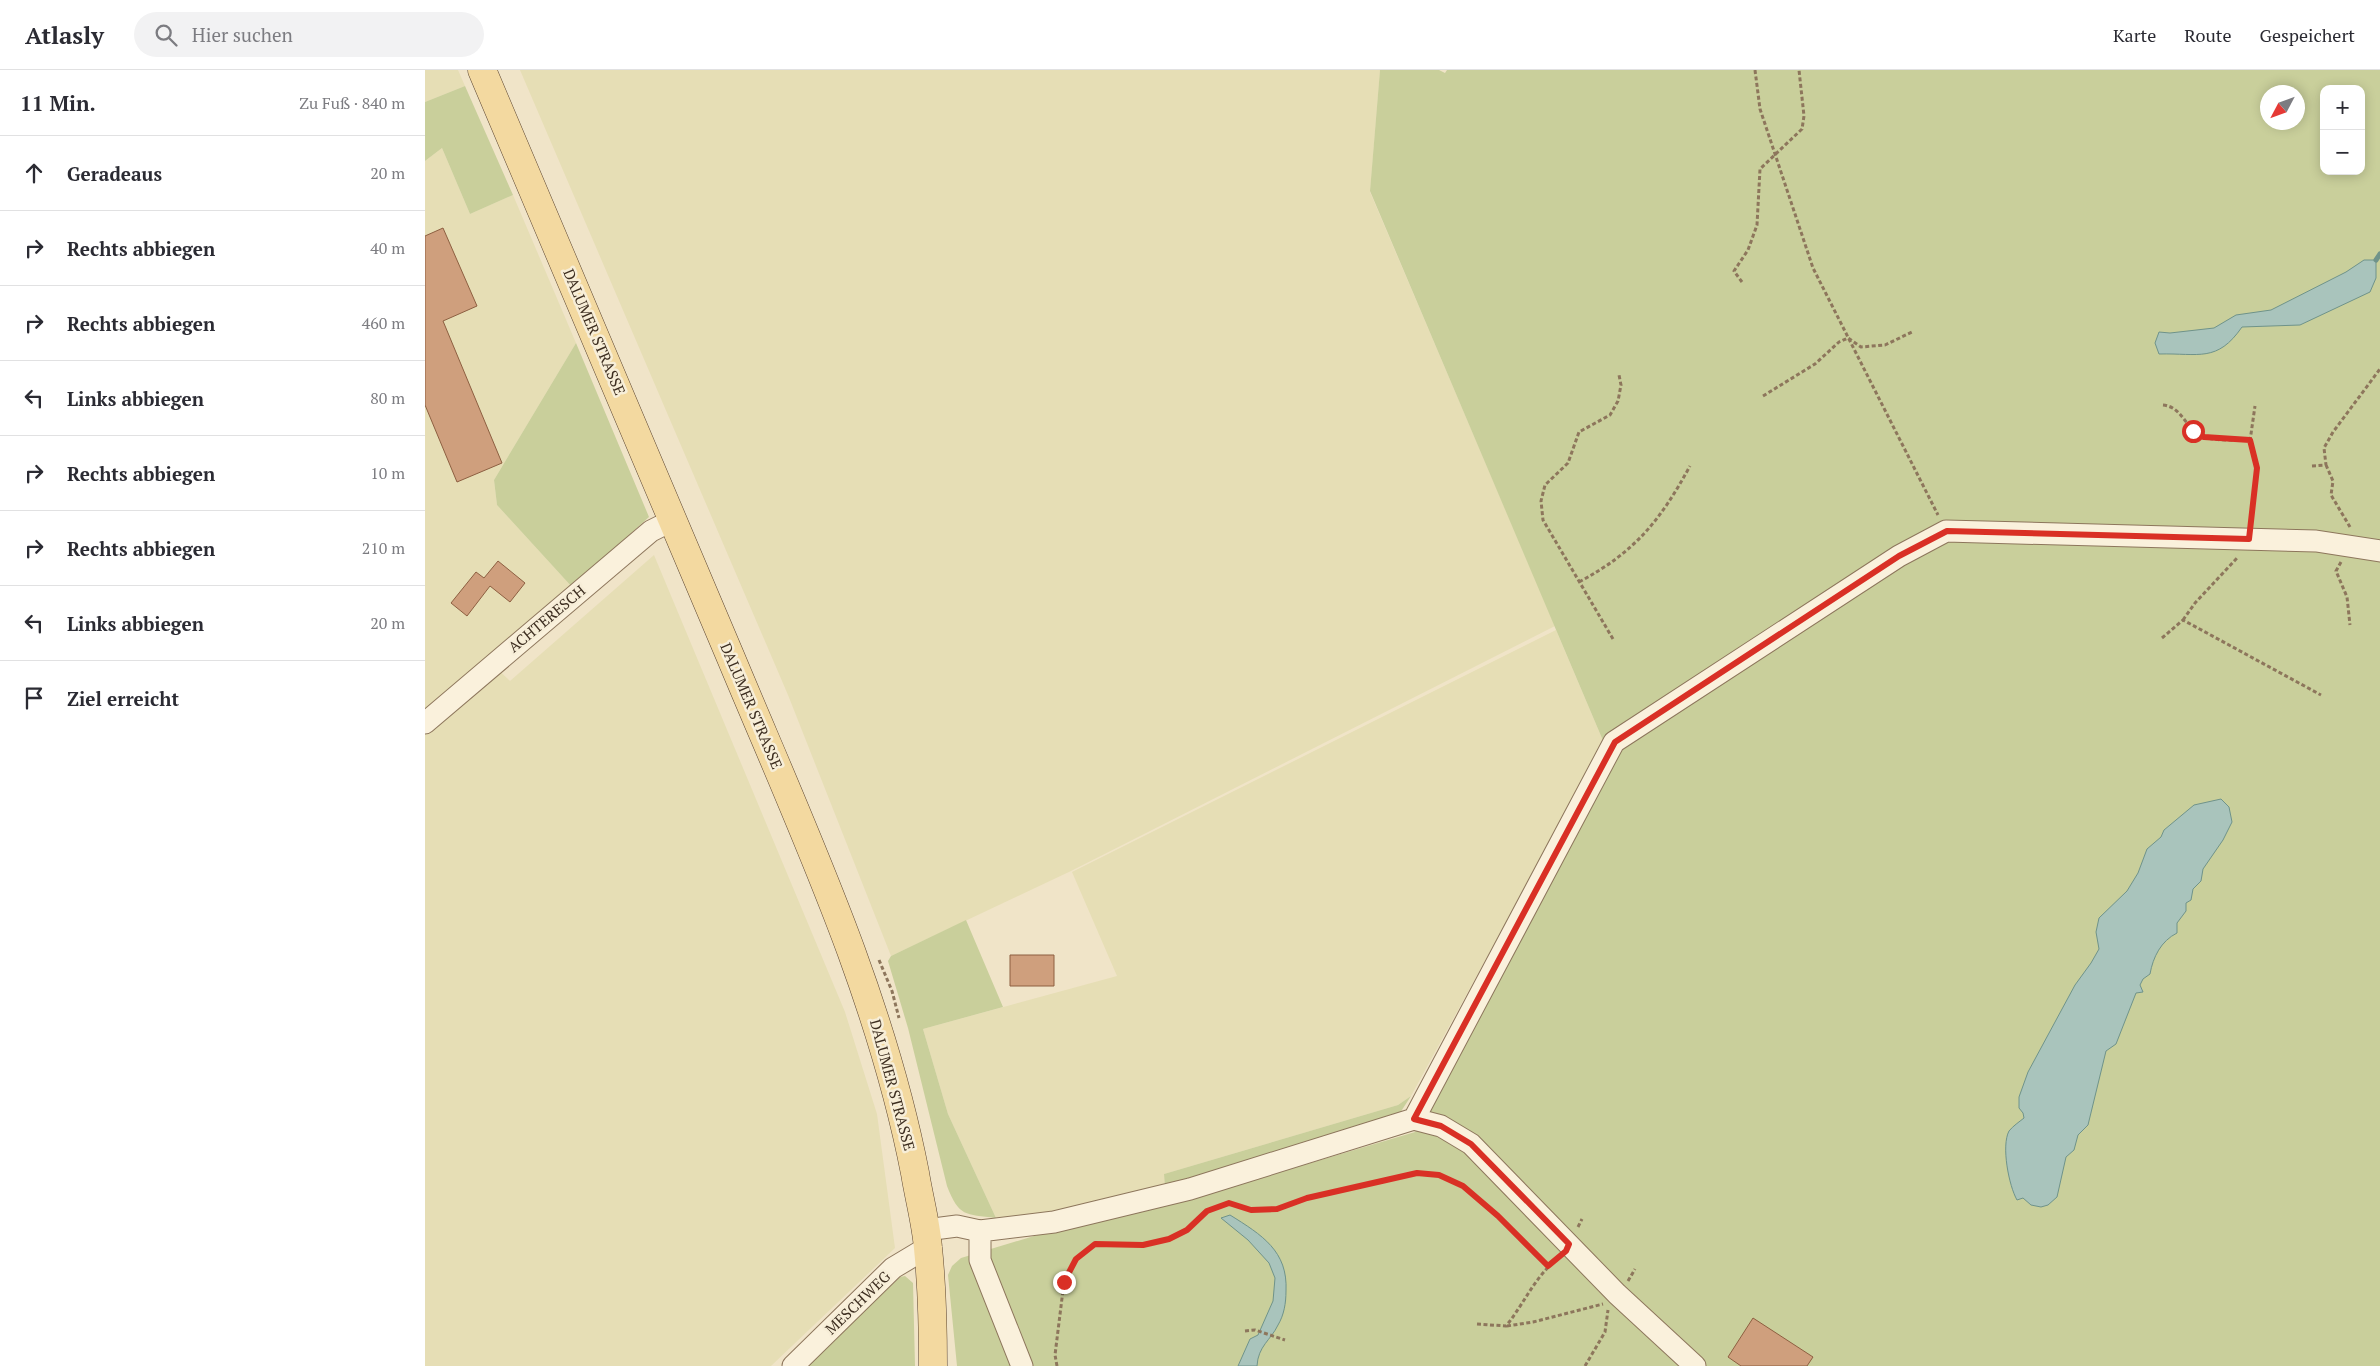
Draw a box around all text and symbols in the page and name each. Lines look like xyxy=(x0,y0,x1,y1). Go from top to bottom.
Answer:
search box xyxy=(134,12,484,57)
text: Atlasly xyxy=(25,19,104,51)
icon: search xyxy=(152,21,180,49)
text: Hier suchen xyxy=(192,22,293,47)
text: Karte xyxy=(2113,23,2156,47)
text: Route xyxy=(2184,23,2232,47)
text: Gespeichert xyxy=(2260,23,2355,47)
north arrow xyxy=(2260,85,2305,130)
map controls xyxy=(2320,85,2365,175)
button: + xyxy=(2320,85,2365,130)
text: 11 Min. xyxy=(20,89,96,117)
text: Zu Fuß · 840 m xyxy=(299,92,405,114)
button: − xyxy=(2320,130,2365,175)
icon: ahead xyxy=(20,159,48,187)
text: Geradeaus xyxy=(67,161,162,186)
text: 20 m xyxy=(370,162,405,184)
icon: right xyxy=(20,234,48,262)
text: Rechts abbiegen xyxy=(67,236,215,261)
text: 40 m xyxy=(370,237,405,259)
street label: DALUMER STRASSE xyxy=(559,265,631,398)
icon: right xyxy=(20,309,48,337)
text: Rechts abbiegen xyxy=(67,311,215,336)
text: 460 m xyxy=(362,312,405,334)
icon: left xyxy=(20,384,48,412)
text: Links abbiegen xyxy=(67,386,204,411)
text: 80 m xyxy=(370,387,405,409)
route start xyxy=(2182,420,2205,443)
icon: right xyxy=(20,459,48,487)
text: Rechts abbiegen xyxy=(67,461,215,486)
text: 10 m xyxy=(370,462,405,484)
icon: right xyxy=(20,534,48,562)
text: Rechts abbiegen xyxy=(67,536,215,561)
text: 210 m xyxy=(362,537,405,559)
street label: ACHTERESCH xyxy=(504,580,589,656)
icon: left xyxy=(20,609,48,637)
text: Links abbiegen xyxy=(67,611,204,636)
text: 20 m xyxy=(370,612,405,634)
street label: DALUMER STRASSE xyxy=(716,639,788,772)
icon: arrive xyxy=(20,684,48,712)
text: Ziel erreicht xyxy=(67,686,179,711)
street label: DALUMER STRASSE xyxy=(866,1017,920,1153)
street label: MESCHWEG xyxy=(820,1266,895,1338)
route end xyxy=(1053,1271,1076,1294)

